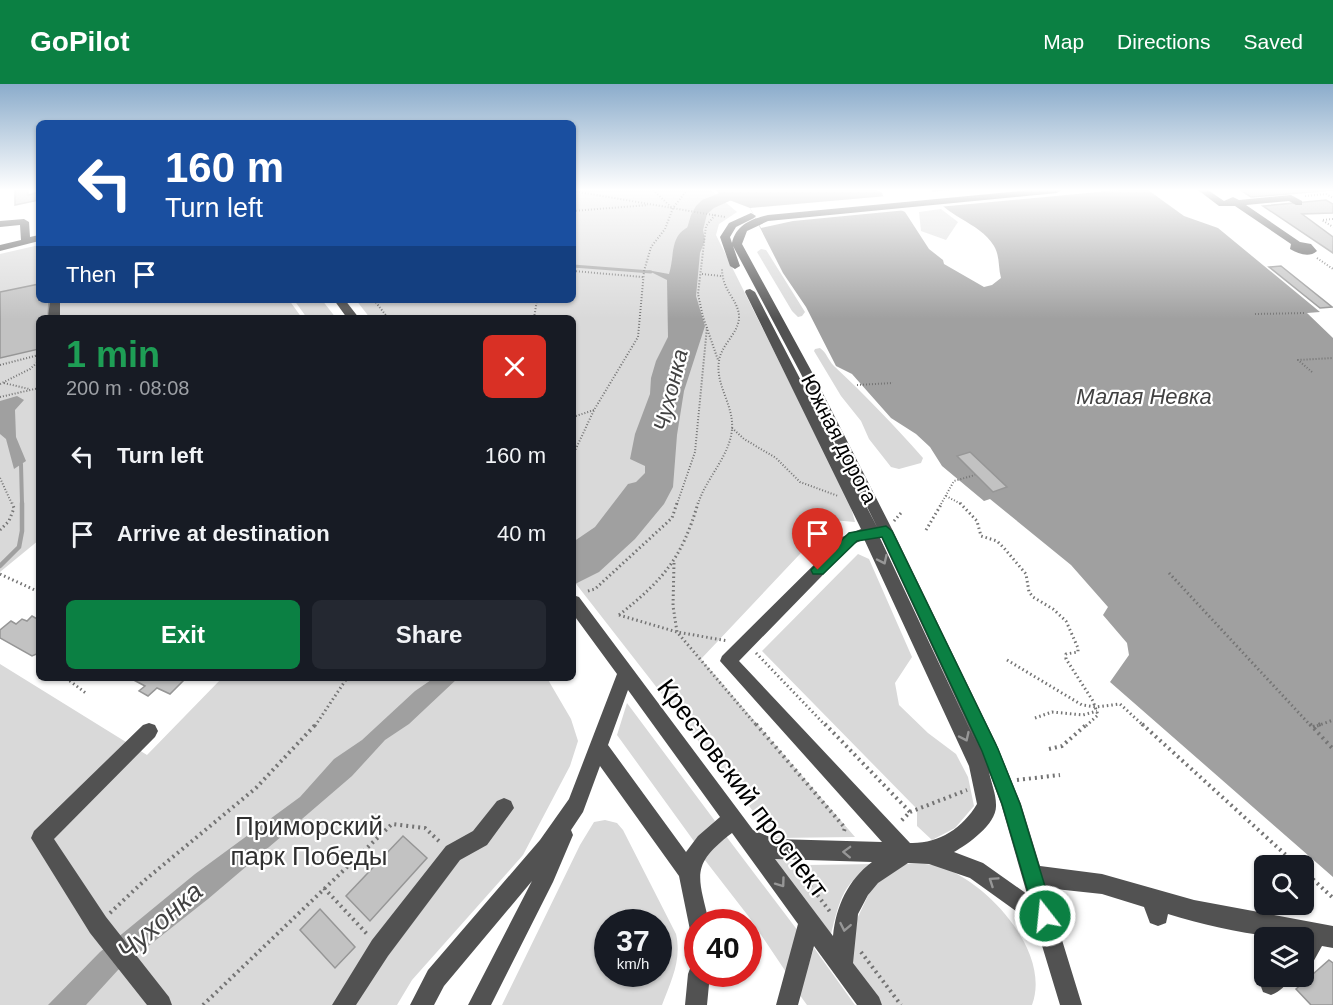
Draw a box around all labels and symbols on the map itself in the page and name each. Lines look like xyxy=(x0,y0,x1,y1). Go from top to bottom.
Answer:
water label: Чухонка xyxy=(648,347,693,434)
street label: Южная дорога xyxy=(797,370,882,507)
water label: Малая Невка xyxy=(1076,384,1212,409)
pin xyxy=(792,508,843,570)
one-way arrow xyxy=(876,553,888,564)
street label: Крестовский проспект xyxy=(651,673,835,903)
one-way arrow xyxy=(957,731,969,742)
park label: Приморский парк Победы xyxy=(230,811,388,871)
one-way arrow xyxy=(842,845,851,858)
water label: Чухонка xyxy=(111,876,209,966)
one-way arrow xyxy=(773,877,784,888)
one-way arrow xyxy=(989,877,1000,888)
position arrow xyxy=(1013,884,1077,948)
speed limit sign: 40 xyxy=(684,909,762,987)
one-way arrow xyxy=(839,922,852,932)

